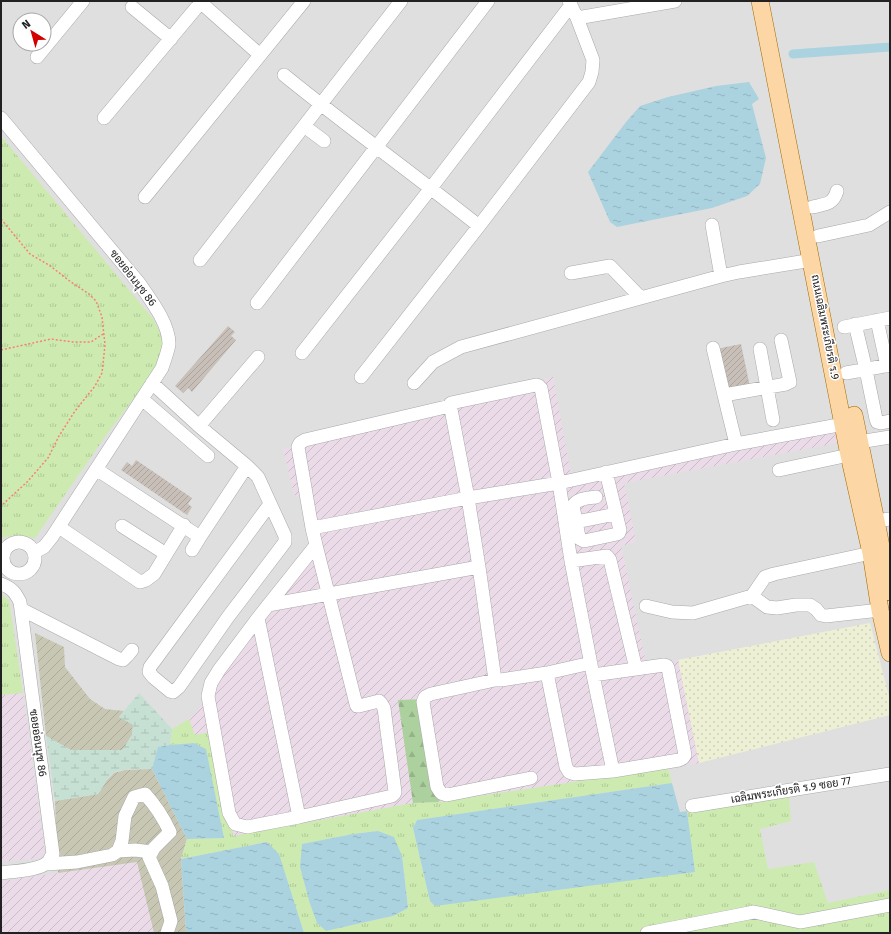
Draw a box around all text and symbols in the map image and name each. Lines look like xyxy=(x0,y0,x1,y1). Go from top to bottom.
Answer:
north arrow xyxy=(12,12,52,52)
text: N xyxy=(19,17,33,32)
street label: ซอยอ่อนนุช 86 xyxy=(105,247,160,310)
street label: ถนนเฉลิมพระเกียรติ ร.9 xyxy=(808,273,844,381)
street label: ซอยอ่อนนุช 86 xyxy=(25,708,50,778)
street label: เฉลิมพระเกียรติ ร.9 ซอย 77 xyxy=(730,772,852,806)

